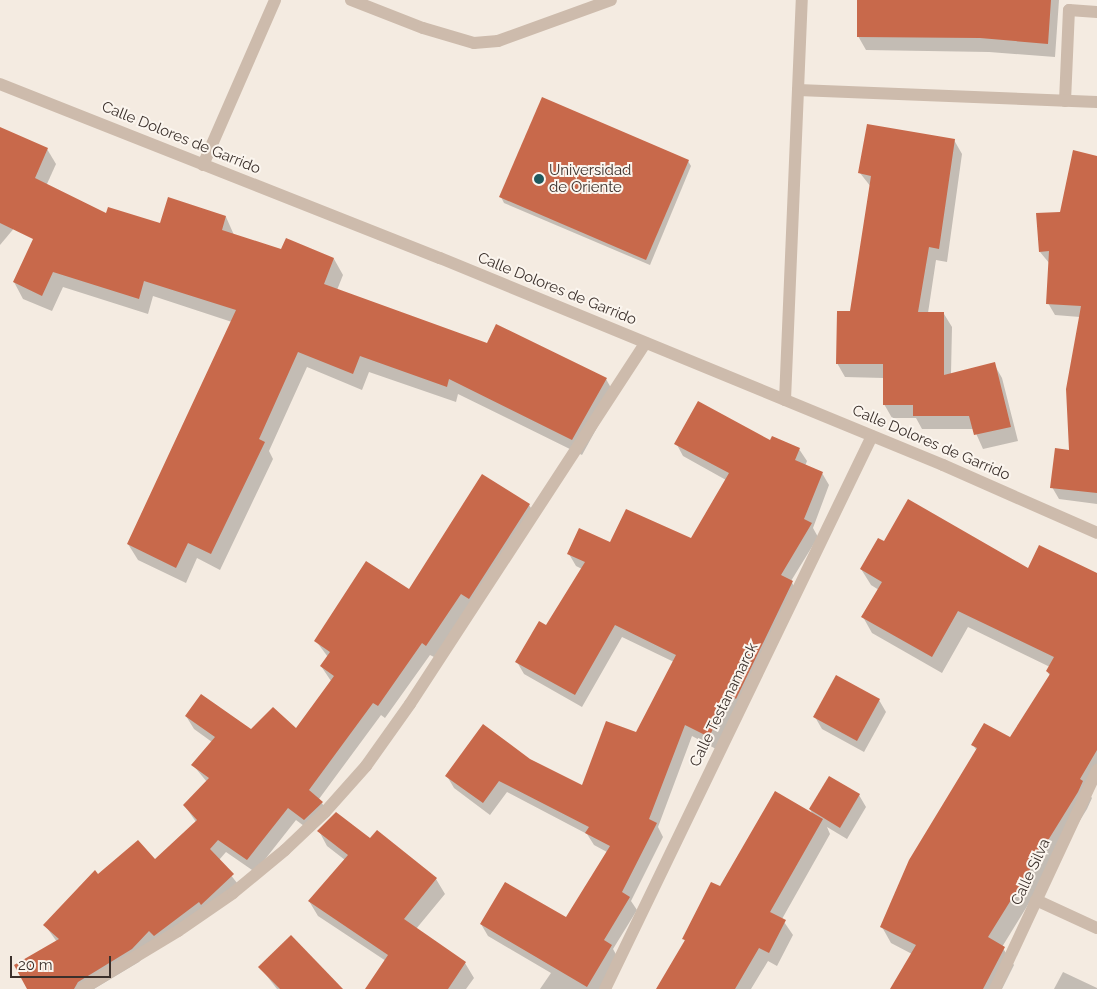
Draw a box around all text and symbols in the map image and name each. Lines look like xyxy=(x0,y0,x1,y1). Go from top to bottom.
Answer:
street label: Calle Dolores de Garrido xyxy=(99,98,263,178)
place label: Universidad de Oriente xyxy=(549,161,631,196)
marker: Universidad de Oriente xyxy=(533,173,545,185)
street label: Calle Dolores de Garrido xyxy=(475,249,639,329)
street label: Calle Dolores de Garrido xyxy=(849,402,1013,484)
street label: Calle Testanamarck xyxy=(686,640,762,770)
street label: Calle Silva xyxy=(1008,836,1054,908)
scale bar xyxy=(12,946,114,978)
text: 20 m xyxy=(18,956,53,974)

